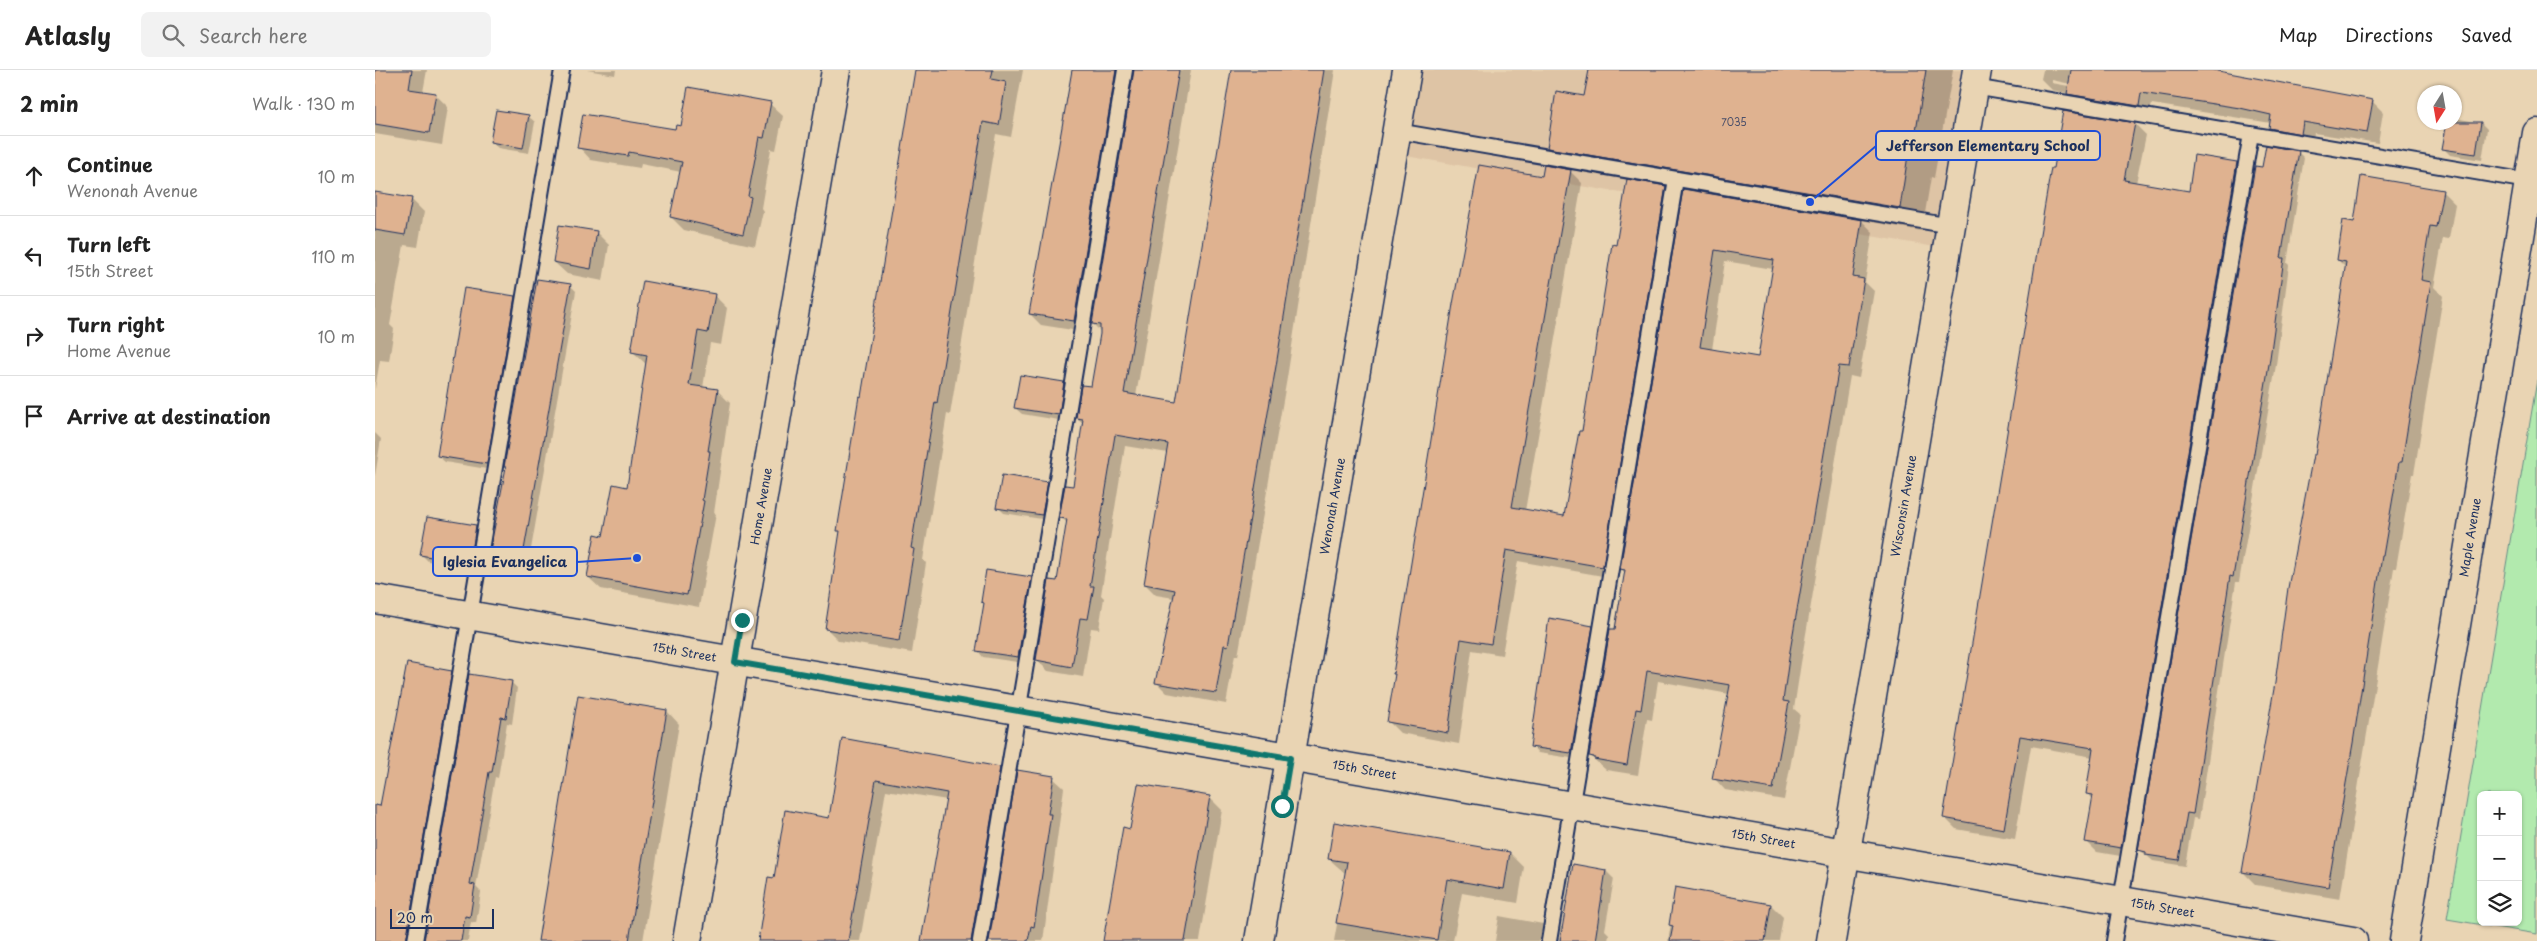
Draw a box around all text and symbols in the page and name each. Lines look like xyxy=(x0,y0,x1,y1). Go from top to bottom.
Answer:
search box xyxy=(141,12,491,57)
text: Atlasly xyxy=(25,17,111,53)
icon: search xyxy=(159,21,187,49)
text: Search here xyxy=(199,21,308,49)
text: Map xyxy=(2279,21,2317,48)
text: Directions xyxy=(2345,21,2433,48)
text: Saved xyxy=(2461,21,2512,48)
north arrow xyxy=(2417,85,2462,130)
text: 2 min xyxy=(20,87,79,119)
text: Walk · 130 m xyxy=(252,91,355,115)
house number: 7035 xyxy=(1721,114,1747,129)
callout: Jefferson Elementary School xyxy=(1876,131,2100,160)
text: Jefferson Elementary School xyxy=(1886,135,2090,156)
text: Continue xyxy=(67,150,153,178)
icon: ahead xyxy=(20,162,48,190)
text: 10 m xyxy=(318,164,355,188)
text: Wenonah Avenue xyxy=(67,178,198,202)
text: Turn left xyxy=(67,230,151,258)
icon: left xyxy=(20,242,48,270)
text: 110 m xyxy=(312,244,355,268)
text: 15th Street xyxy=(67,258,153,282)
text: Turn right xyxy=(67,310,165,338)
icon: right xyxy=(20,322,48,350)
text: 10 m xyxy=(318,324,355,348)
text: Home Avenue xyxy=(67,338,171,362)
icon: arrive xyxy=(20,402,48,430)
text: Arrive at destination xyxy=(67,402,271,430)
street label: Wisconsin Avenue xyxy=(1886,453,1920,558)
street label: Wenonah Avenue xyxy=(1315,456,1349,556)
street label: Home Avenue xyxy=(745,466,776,546)
street label: Maple Avenue xyxy=(2454,496,2485,578)
callout: Iglesia Evangelica xyxy=(433,547,577,576)
text: Iglesia Evangelica xyxy=(443,551,567,572)
route end xyxy=(731,609,754,632)
street label: 15th Street xyxy=(651,637,718,666)
street label: 15th Street xyxy=(1331,755,1398,783)
map controls xyxy=(2477,791,2522,926)
button: + xyxy=(2477,791,2522,836)
route start xyxy=(1271,795,1294,818)
street label: 15th Street xyxy=(1730,824,1797,852)
button: − xyxy=(2477,836,2522,881)
button: layers xyxy=(2477,881,2522,926)
street label: 15th Street xyxy=(2129,893,2196,921)
scale bar xyxy=(390,906,494,929)
text: 20 m xyxy=(397,907,433,928)

